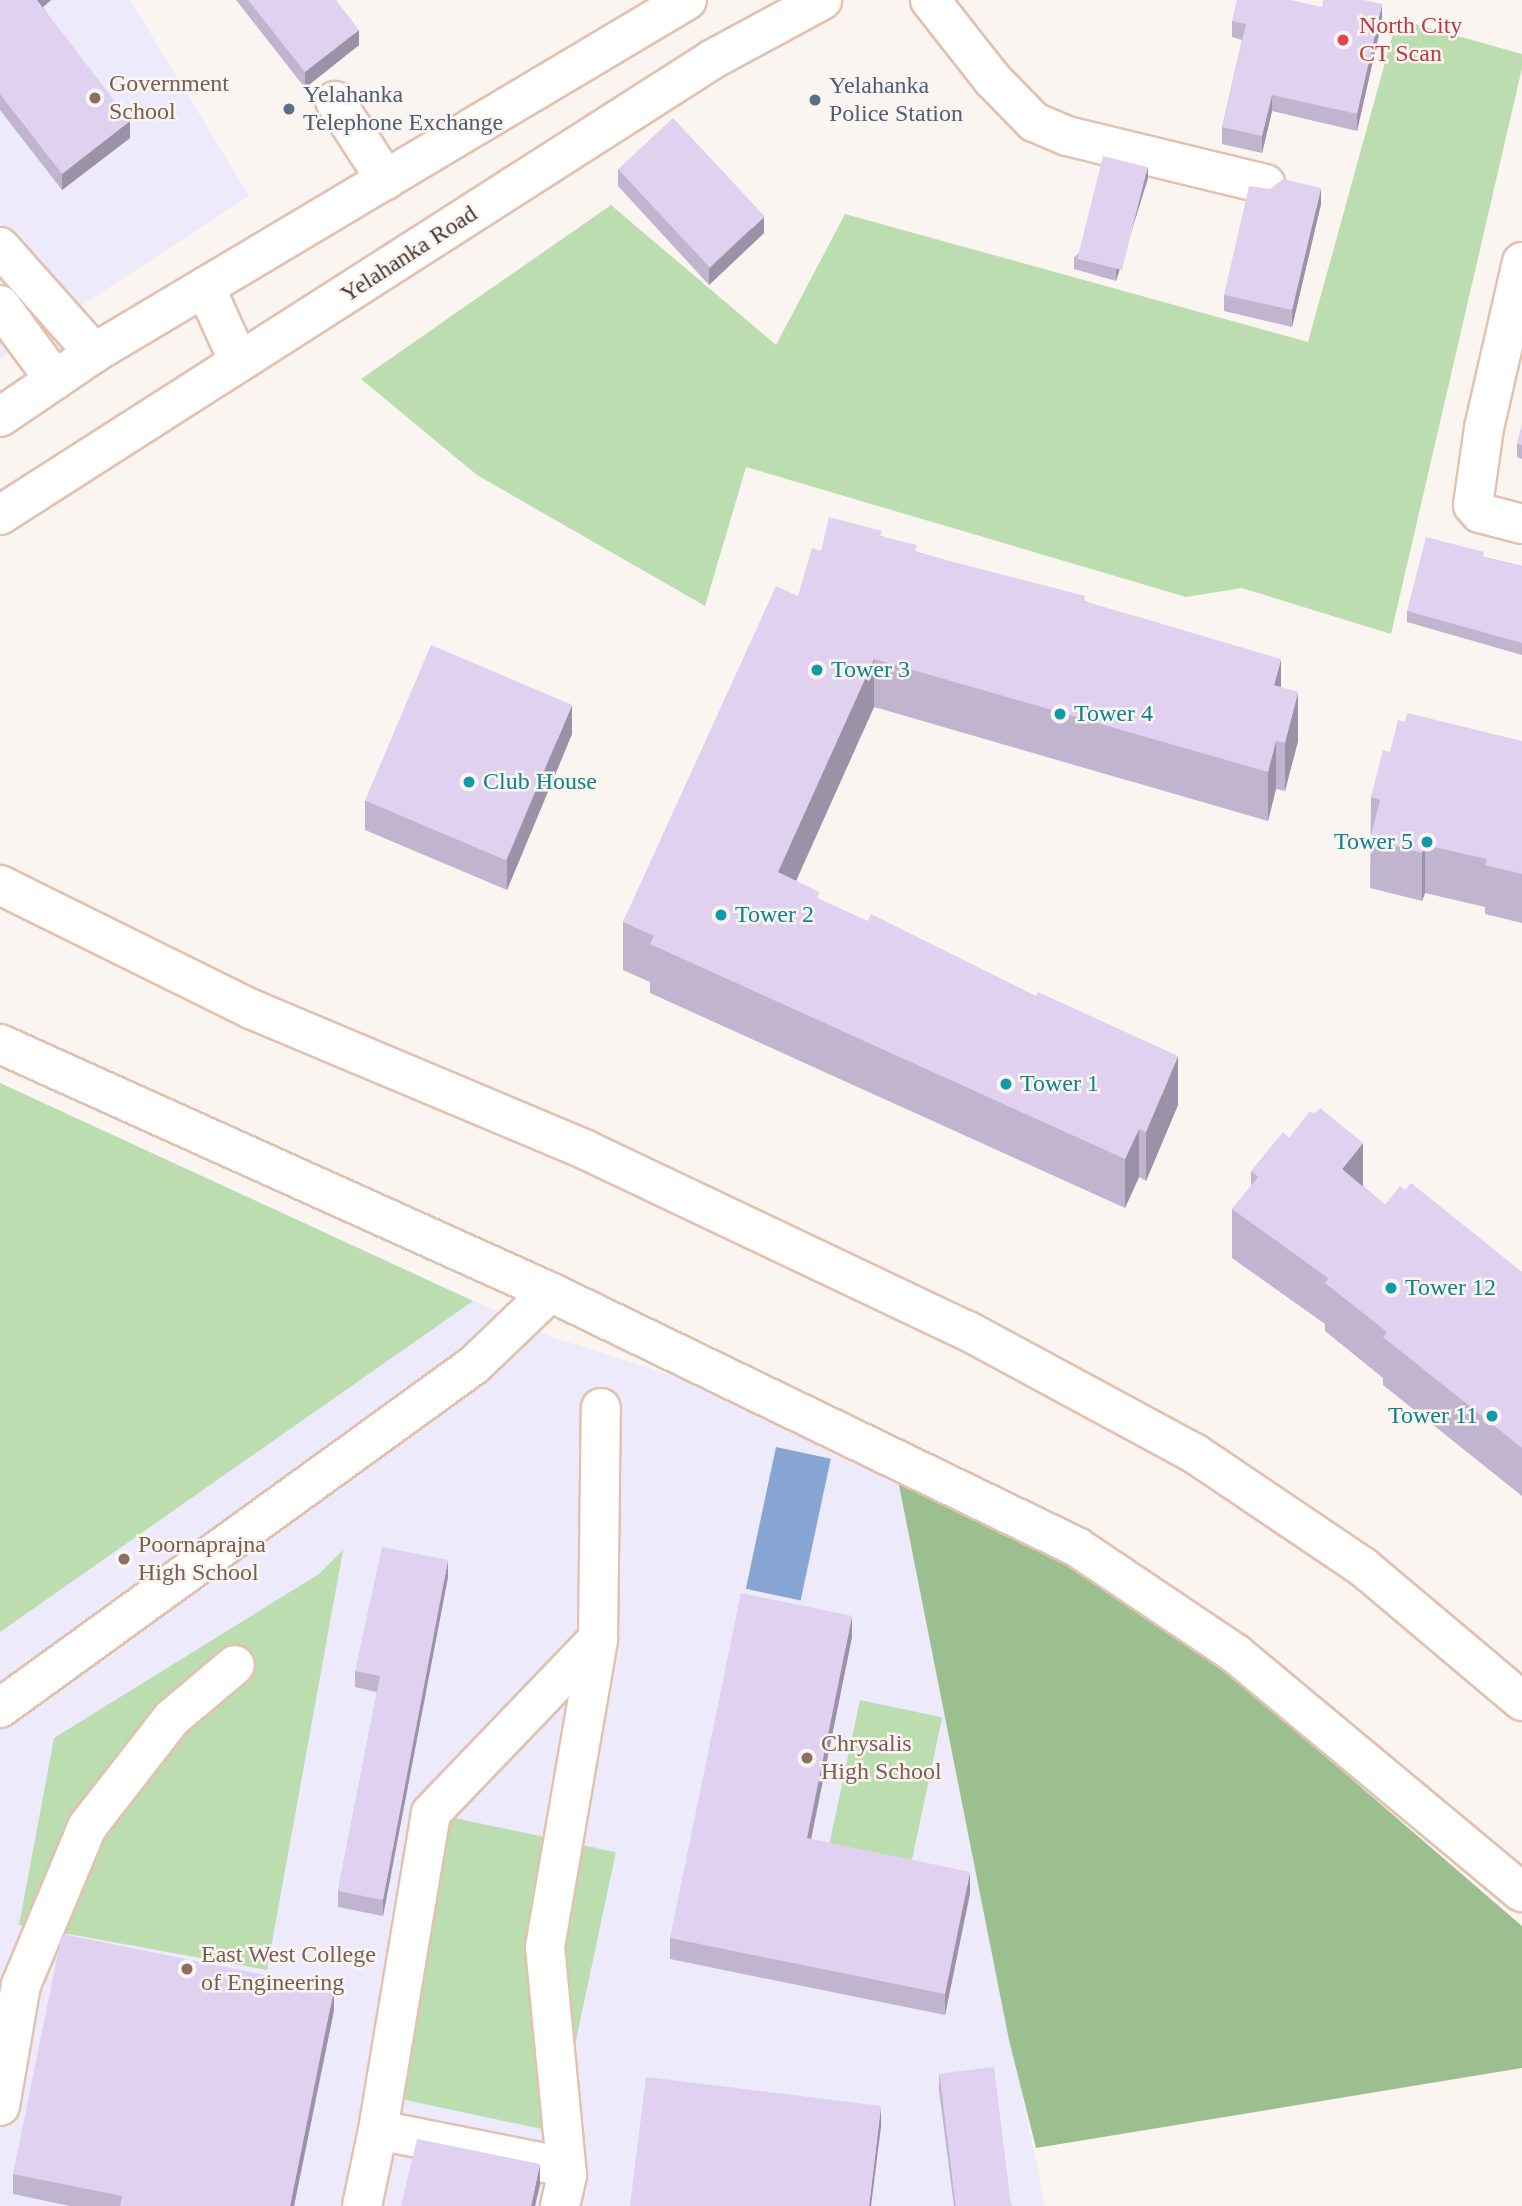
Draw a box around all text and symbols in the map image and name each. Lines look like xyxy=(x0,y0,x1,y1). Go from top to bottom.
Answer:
place label: North City CT Scan xyxy=(1359,12,1462,68)
marker: North City CT Scan xyxy=(1333,30,1353,50)
place label: Government School xyxy=(109,70,229,126)
place label: Yelahanka Police Station xyxy=(829,72,963,128)
place label: Yelahanka Telephone Exchange xyxy=(303,81,503,137)
marker: Government School xyxy=(87,90,103,106)
marker: Yelahanka Police Station xyxy=(807,92,823,108)
marker: Yelahanka Telephone Exchange xyxy=(281,101,297,117)
street label: Yelahanka Road xyxy=(335,199,483,309)
place label: Tower 3 xyxy=(831,656,910,684)
marker: Tower 3 xyxy=(809,662,825,678)
place label: Tower 4 xyxy=(1074,700,1153,728)
marker: Tower 4 xyxy=(1052,706,1068,722)
place label: Club House xyxy=(483,768,597,796)
marker: Club House xyxy=(461,774,477,790)
place label: Tower 5 xyxy=(1334,828,1413,856)
marker: Tower 5 xyxy=(1419,834,1435,850)
place label: Tower 2 xyxy=(735,901,814,929)
marker: Tower 2 xyxy=(713,907,729,923)
place label: Tower 1 xyxy=(1020,1070,1099,1098)
marker: Tower 1 xyxy=(998,1076,1014,1092)
place label: Tower 12 xyxy=(1405,1274,1496,1302)
marker: Tower 12 xyxy=(1383,1280,1399,1296)
place label: Tower 11 xyxy=(1388,1402,1478,1430)
marker: Tower 11 xyxy=(1484,1408,1500,1424)
place label: Poornaprajna High School xyxy=(138,1531,266,1587)
marker: Poornaprajna High School xyxy=(116,1551,132,1567)
place label: Chrysalis High School xyxy=(821,1730,942,1786)
marker: Chrysalis High School xyxy=(799,1750,815,1766)
place label: East West College of Engineering xyxy=(201,1941,376,1997)
marker: East West College of Engineering xyxy=(179,1961,195,1977)

